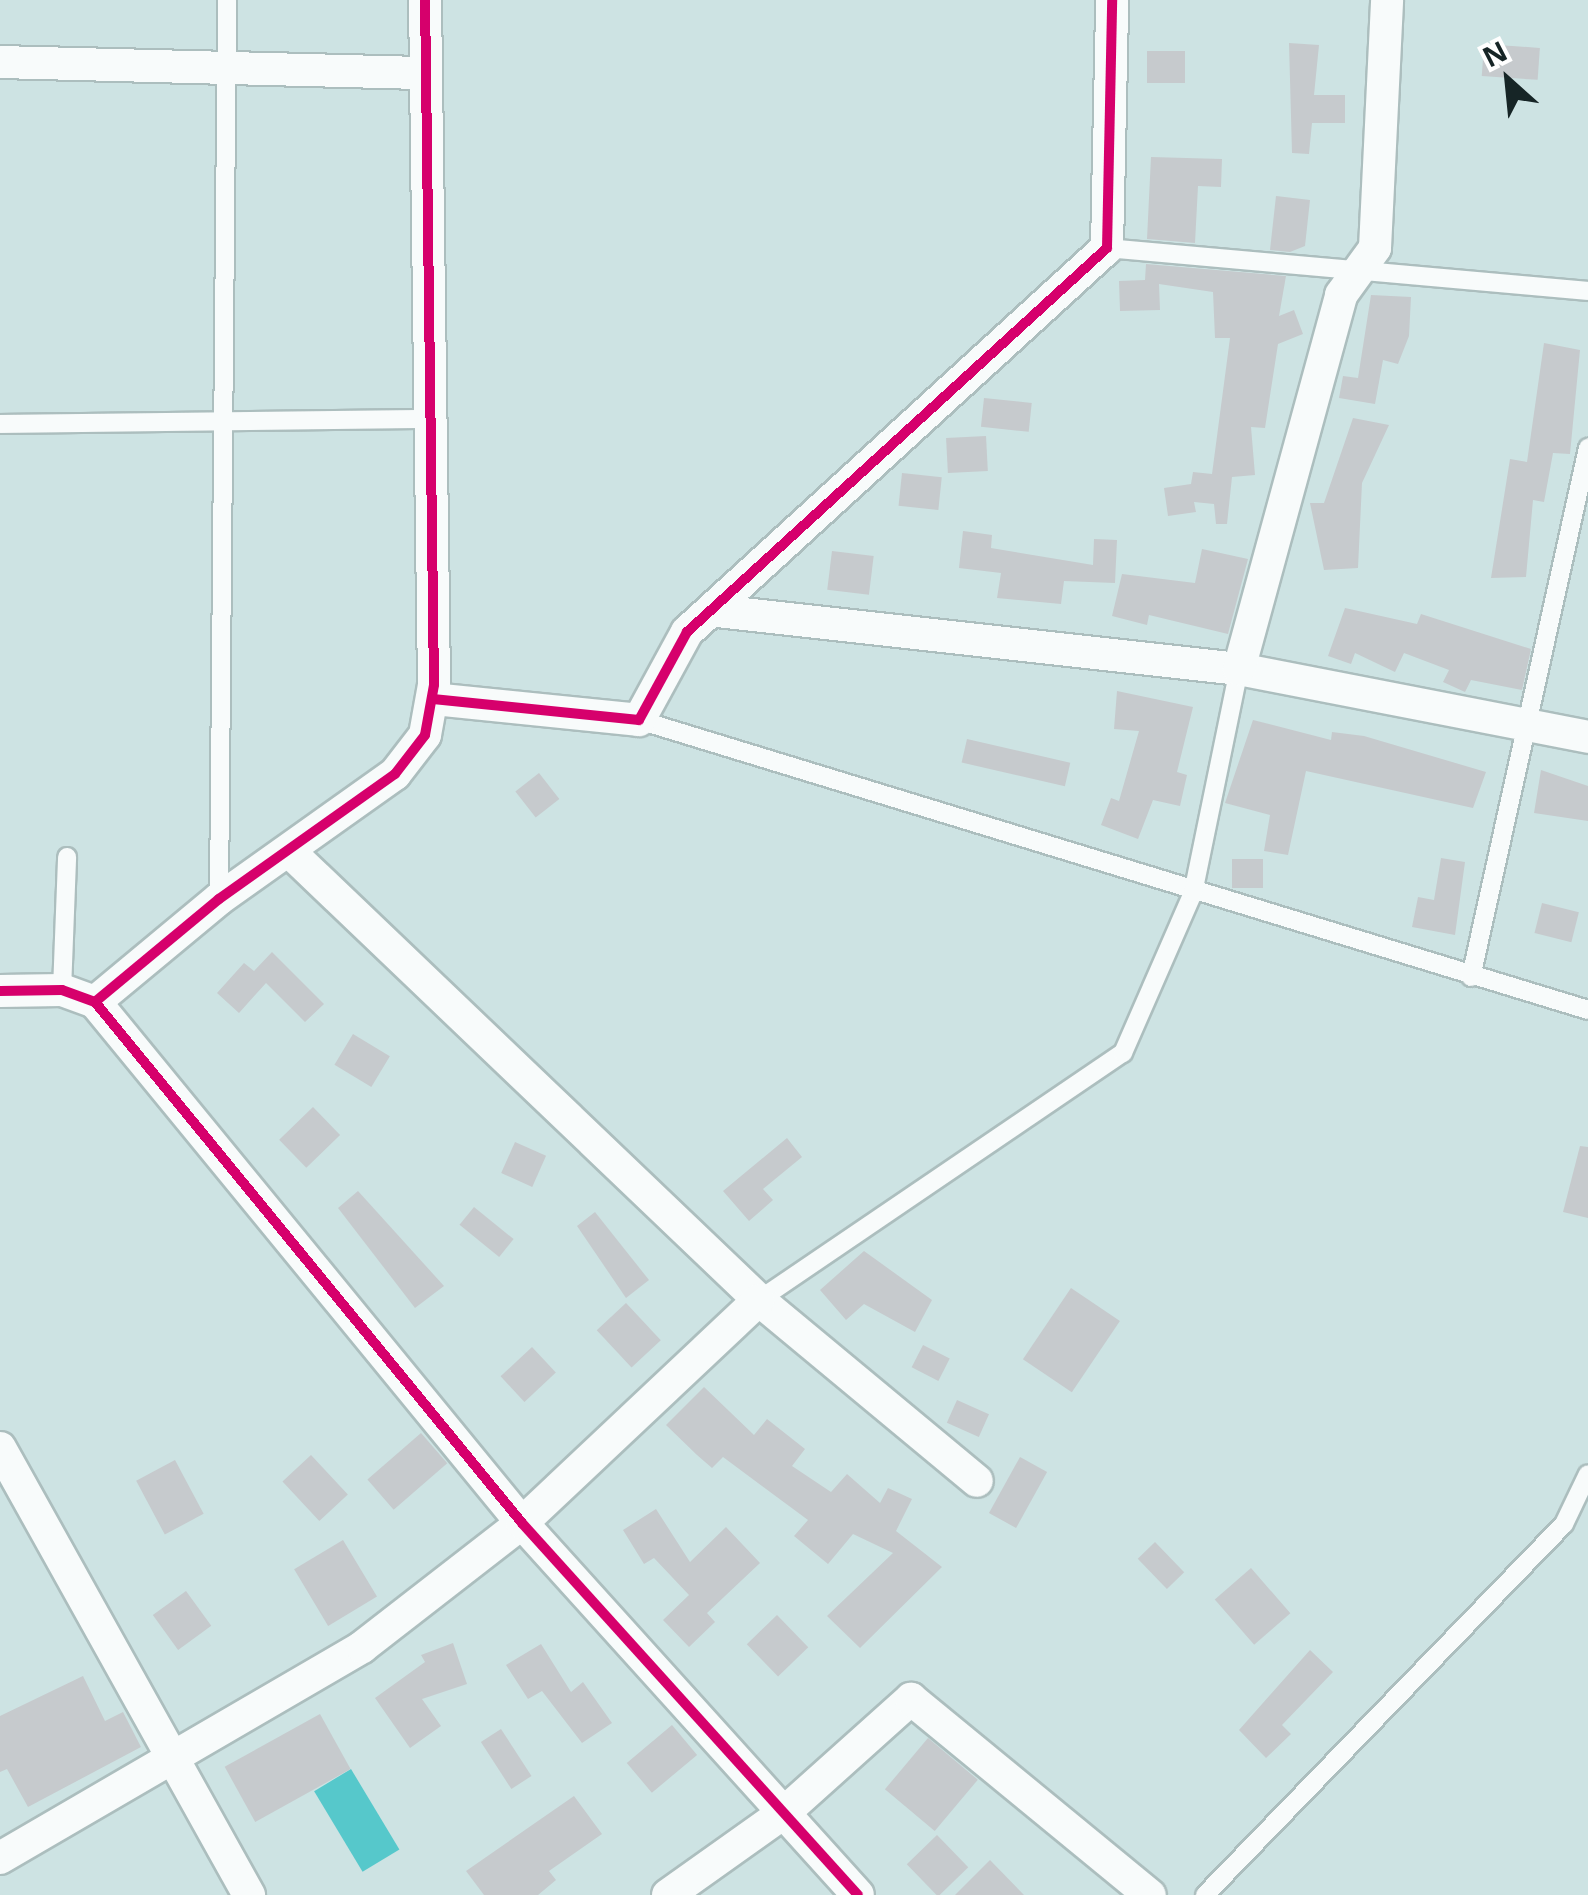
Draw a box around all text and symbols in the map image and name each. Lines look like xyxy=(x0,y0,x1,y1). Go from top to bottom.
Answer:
north arrow xyxy=(1458,30,1558,130)
text: N xyxy=(1476,31,1513,75)

